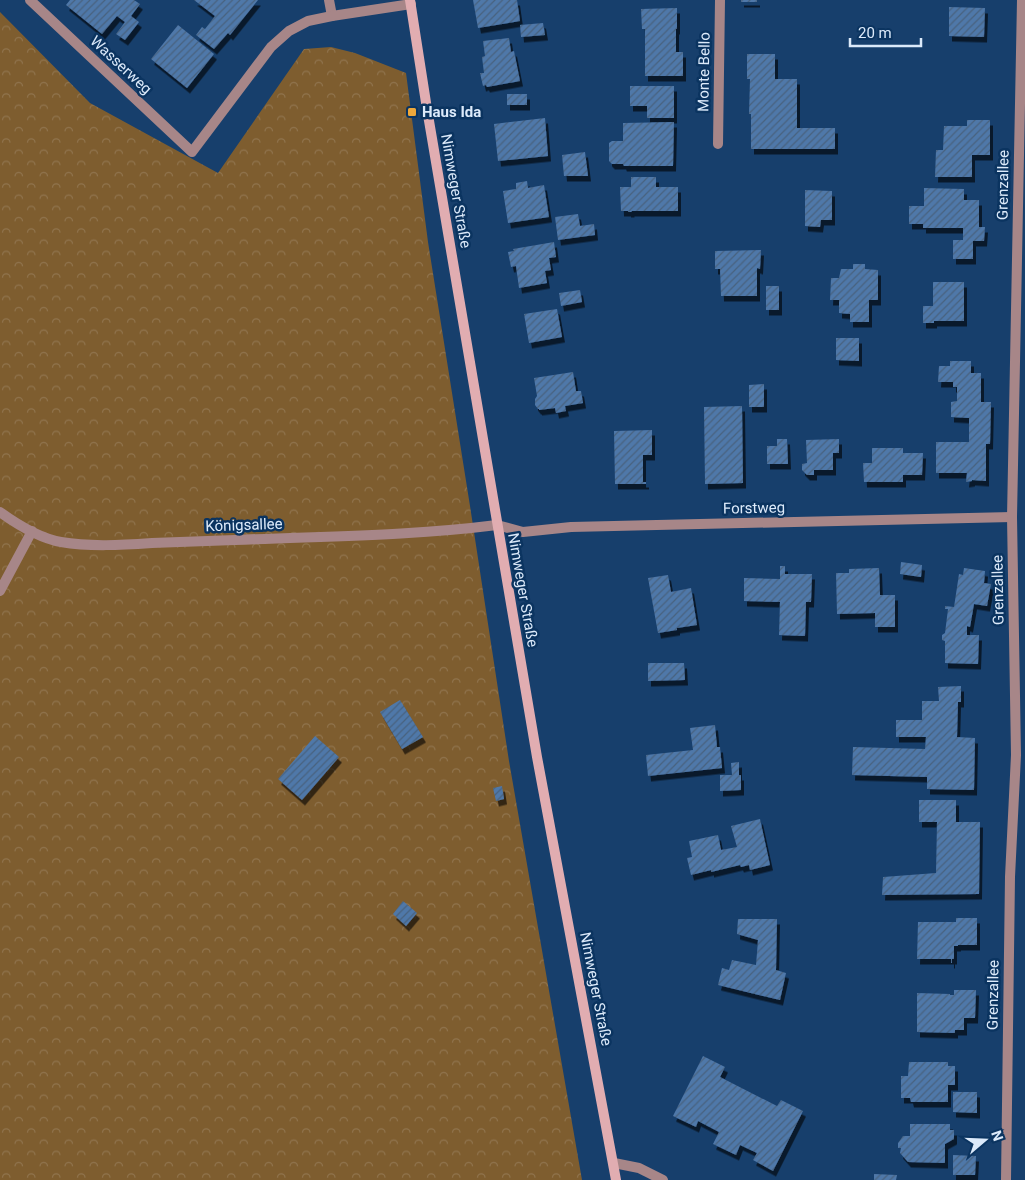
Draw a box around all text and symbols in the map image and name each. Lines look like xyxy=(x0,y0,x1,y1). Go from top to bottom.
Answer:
scale bar xyxy=(850,15,921,47)
text: 20 m xyxy=(858,24,892,42)
street label: Wasserweg xyxy=(87,32,155,98)
street label: Monte Bello xyxy=(694,32,714,112)
place label: Haus Ida xyxy=(422,103,481,121)
marker: Haus Ida xyxy=(406,106,418,118)
street label: Nimweger Straße xyxy=(437,133,475,250)
street label: Grenzallee xyxy=(993,150,1013,220)
street label: Forstweg xyxy=(723,498,785,518)
street label: Königsallee xyxy=(205,515,283,535)
street label: Nimweger Straße xyxy=(504,532,542,649)
street label: Grenzallee xyxy=(988,555,1008,625)
street label: Nimweger Straße xyxy=(576,931,616,1047)
street label: Grenzallee xyxy=(983,960,1003,1030)
north arrow xyxy=(960,1115,1010,1165)
text: N xyxy=(988,1128,1006,1143)

